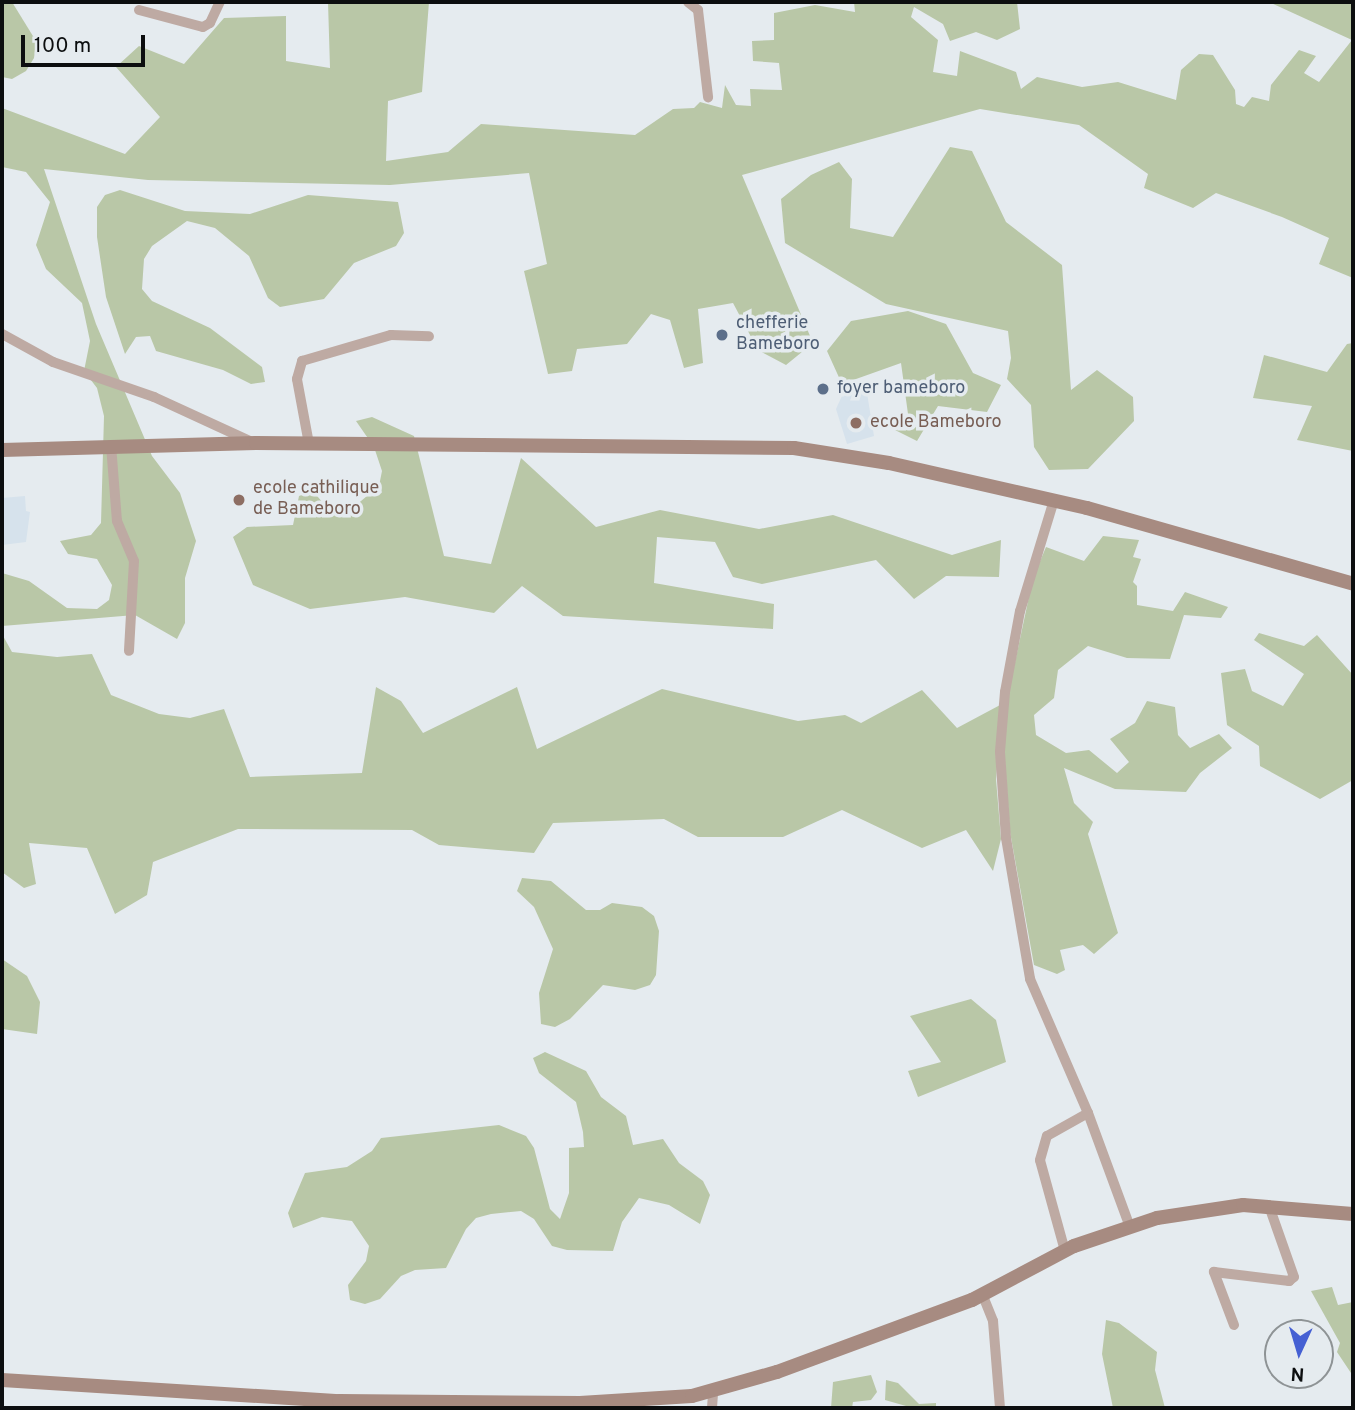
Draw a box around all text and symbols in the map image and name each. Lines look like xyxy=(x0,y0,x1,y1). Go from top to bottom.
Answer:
scale bar xyxy=(24,21,149,65)
text: 100 m xyxy=(34,33,91,60)
place label: chefferie Bameboro xyxy=(736,314,820,356)
marker: chefferie Bameboro xyxy=(714,327,730,343)
place label: foyer bameboro xyxy=(837,378,965,400)
marker: foyer bameboro xyxy=(815,381,831,397)
place label: ecole Bameboro xyxy=(870,412,1002,434)
marker: ecole Bameboro xyxy=(848,415,864,431)
place label: ecole cathilique de Bameboro xyxy=(253,479,379,522)
marker: ecole cathilique de Bameboro xyxy=(231,492,247,508)
north arrow xyxy=(1264,1319,1334,1389)
text: N xyxy=(1290,1361,1305,1385)

